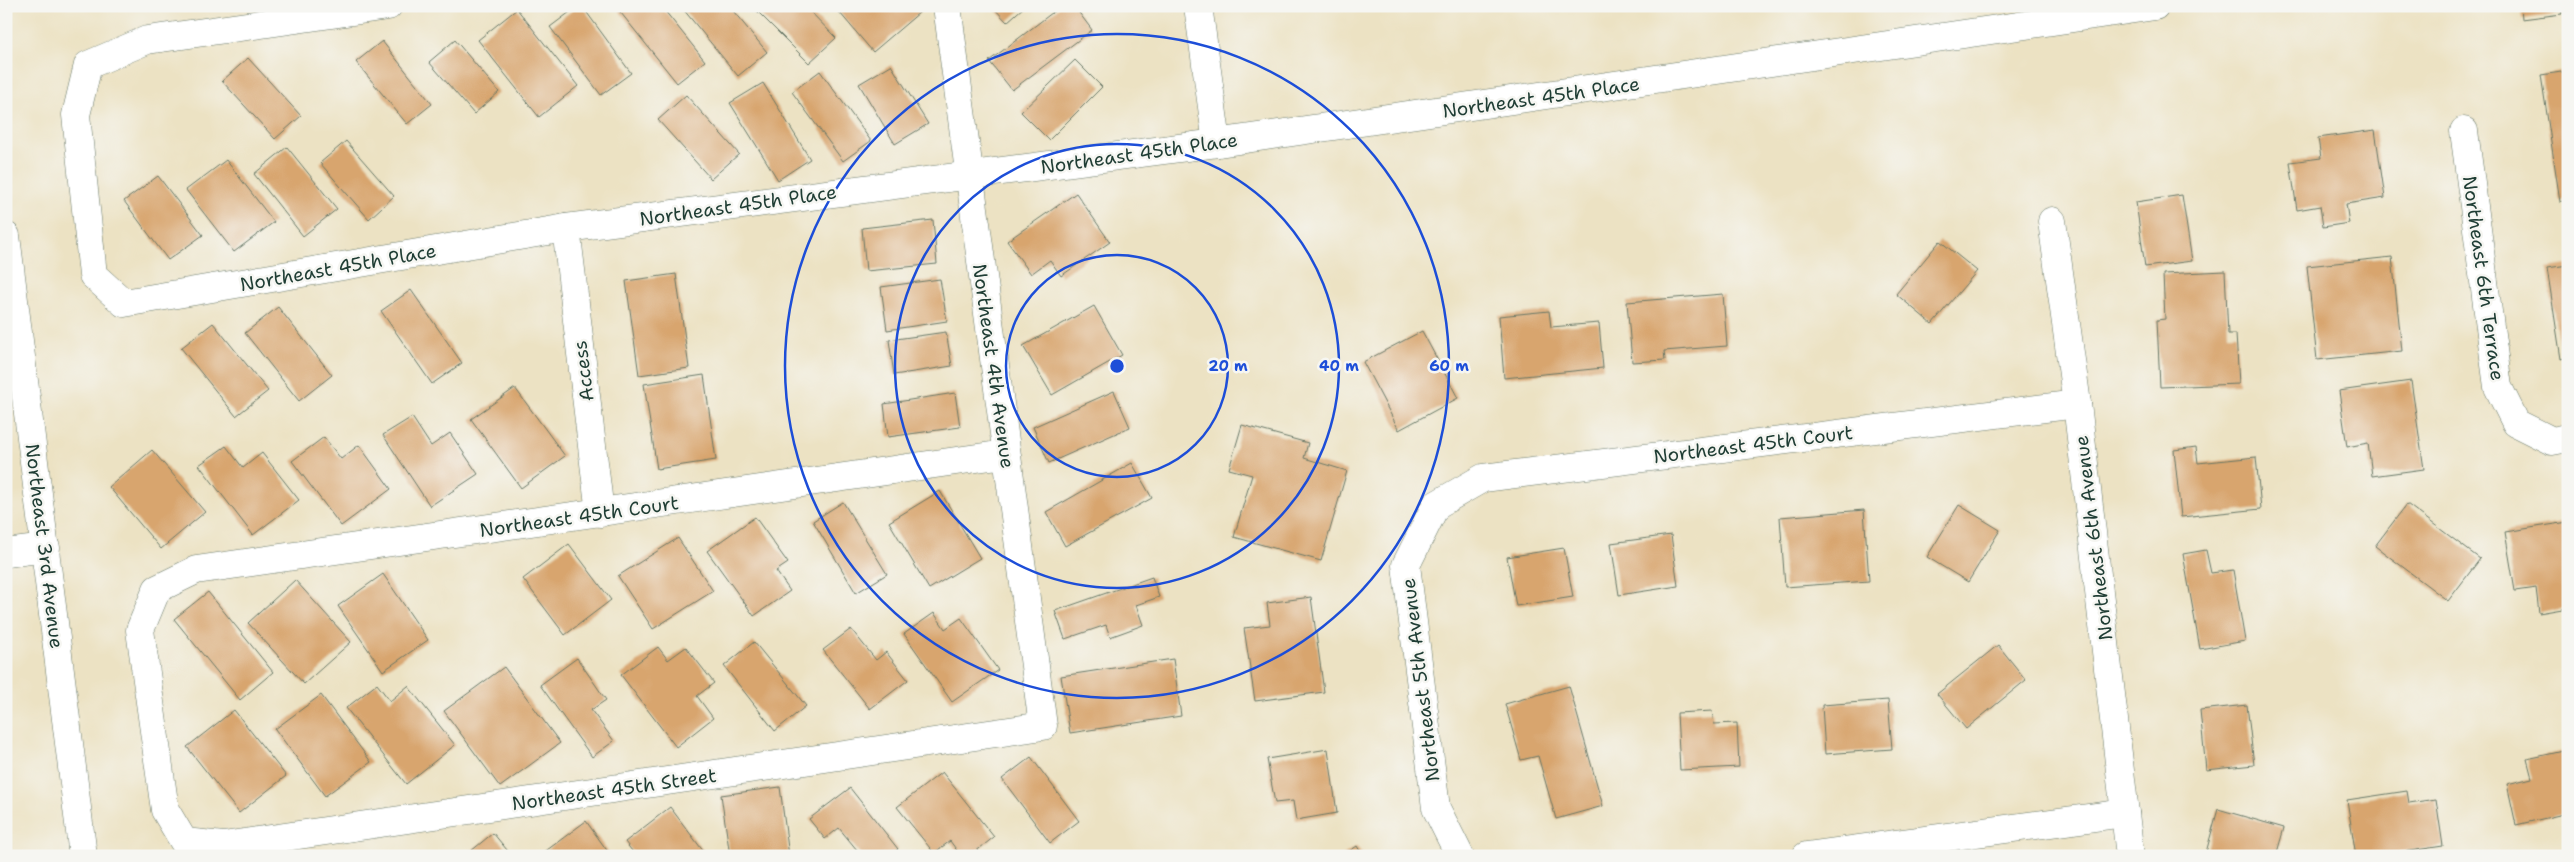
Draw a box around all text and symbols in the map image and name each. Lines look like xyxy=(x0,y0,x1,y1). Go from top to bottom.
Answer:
street label: Northeast 45th Place xyxy=(1441,71,1641,124)
street label: Northeast 45th Place xyxy=(1039,127,1239,180)
street label: Northeast 6th Terrace xyxy=(2457,174,2510,382)
street label: Northeast 45th Place xyxy=(638,179,838,232)
street label: Northeast 45th Place xyxy=(238,238,438,297)
street label: Northeast 4th Avenue xyxy=(967,262,1020,470)
street label: Access xyxy=(567,339,600,403)
text: 20 m xyxy=(1208,356,1248,376)
text: 40 m xyxy=(1319,356,1359,376)
text: 60 m xyxy=(1429,356,1469,376)
centre of rings xyxy=(1108,357,1126,375)
street label: Northeast 45th Court xyxy=(1652,420,1854,469)
street label: Northeast 6th Avenue xyxy=(2069,434,2118,642)
street label: Northeast 3rd Avenue xyxy=(20,442,69,650)
street label: Northeast 45th Court xyxy=(478,490,680,543)
street label: Northeast 5th Avenue xyxy=(1396,577,1445,783)
street label: Northeast 45th Street xyxy=(510,763,718,816)

